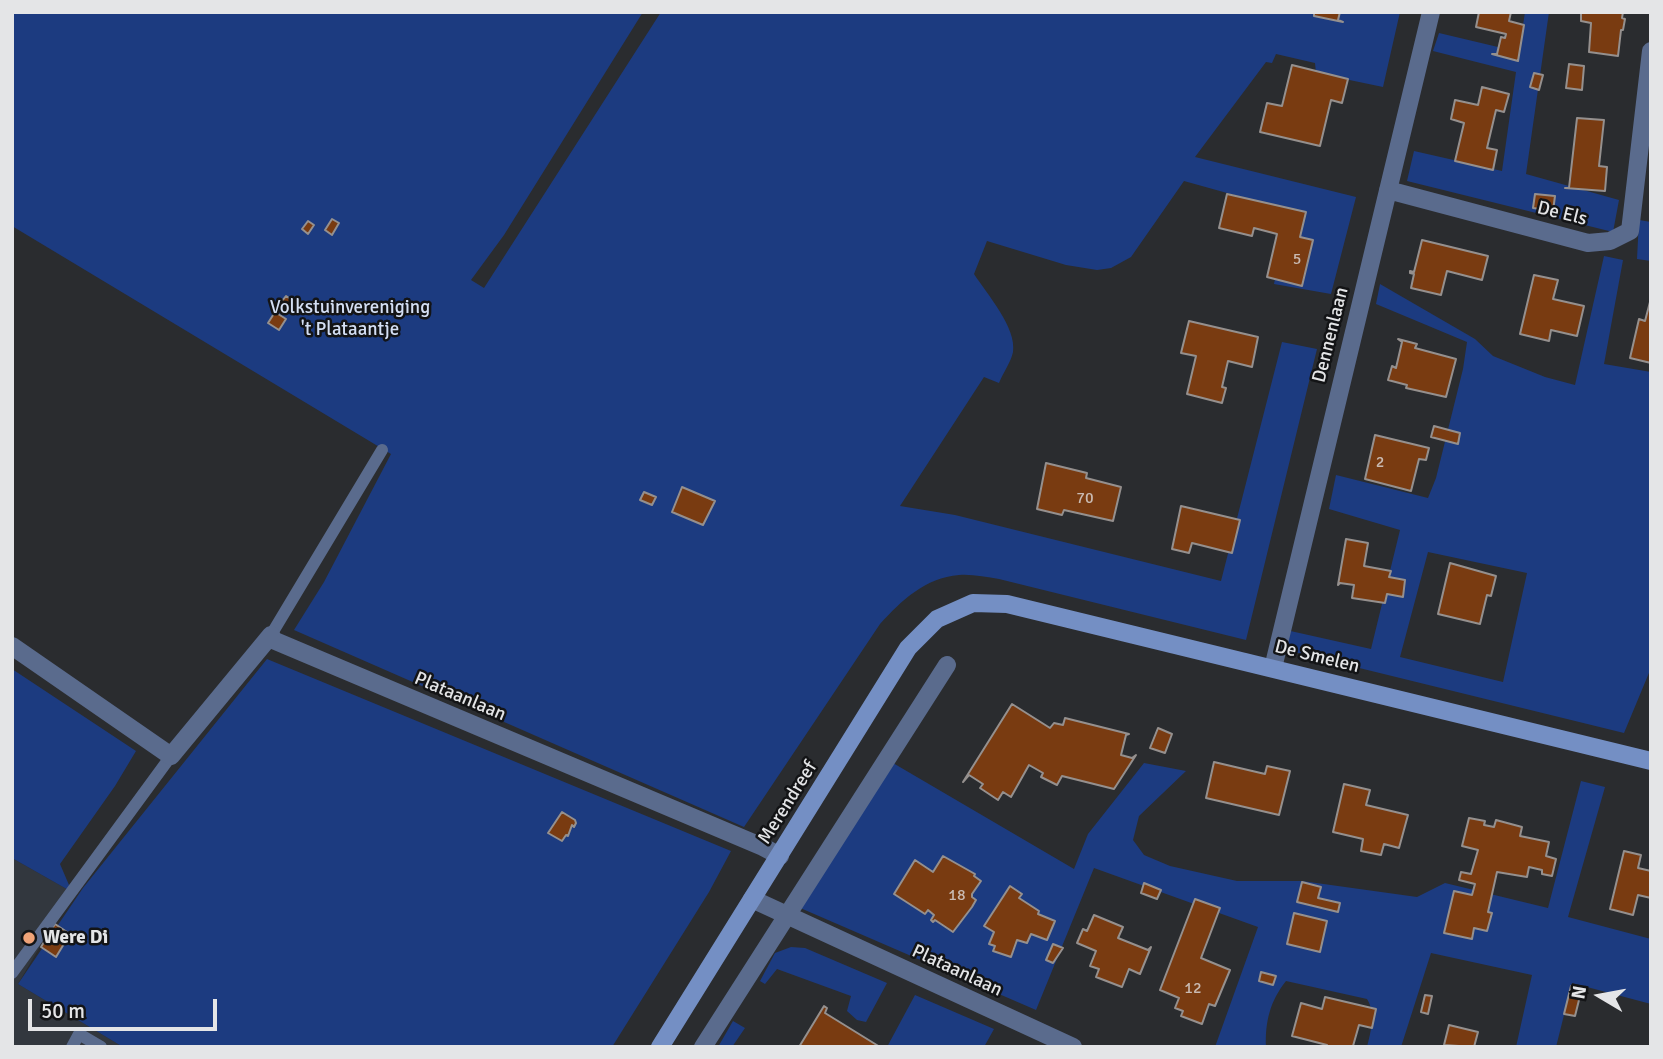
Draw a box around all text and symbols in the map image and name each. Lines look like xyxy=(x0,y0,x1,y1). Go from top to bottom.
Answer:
street label: De Els xyxy=(1535,197,1589,231)
house number: 5 xyxy=(1293,250,1301,270)
street label: Dennenlaan xyxy=(1308,285,1354,385)
park label: Volkstuinvereniging 't Plataantje xyxy=(270,297,430,341)
house number: 2 xyxy=(1376,453,1384,473)
house number: 70 xyxy=(1076,489,1094,509)
street label: De Smelen xyxy=(1272,635,1362,679)
street label: Plataanlaan xyxy=(411,667,509,727)
street label: Merendreef xyxy=(754,757,822,849)
house number: 18 xyxy=(948,886,966,906)
place label: Were Di xyxy=(43,927,108,949)
marker: Were Di xyxy=(21,930,37,946)
street label: Plataanlaan xyxy=(908,940,1006,1002)
north arrow xyxy=(1565,961,1635,1031)
house number: 12 xyxy=(1184,979,1202,999)
text: N xyxy=(1566,984,1592,1001)
scale bar xyxy=(32,986,220,1030)
text: 50 m xyxy=(41,998,85,1024)

